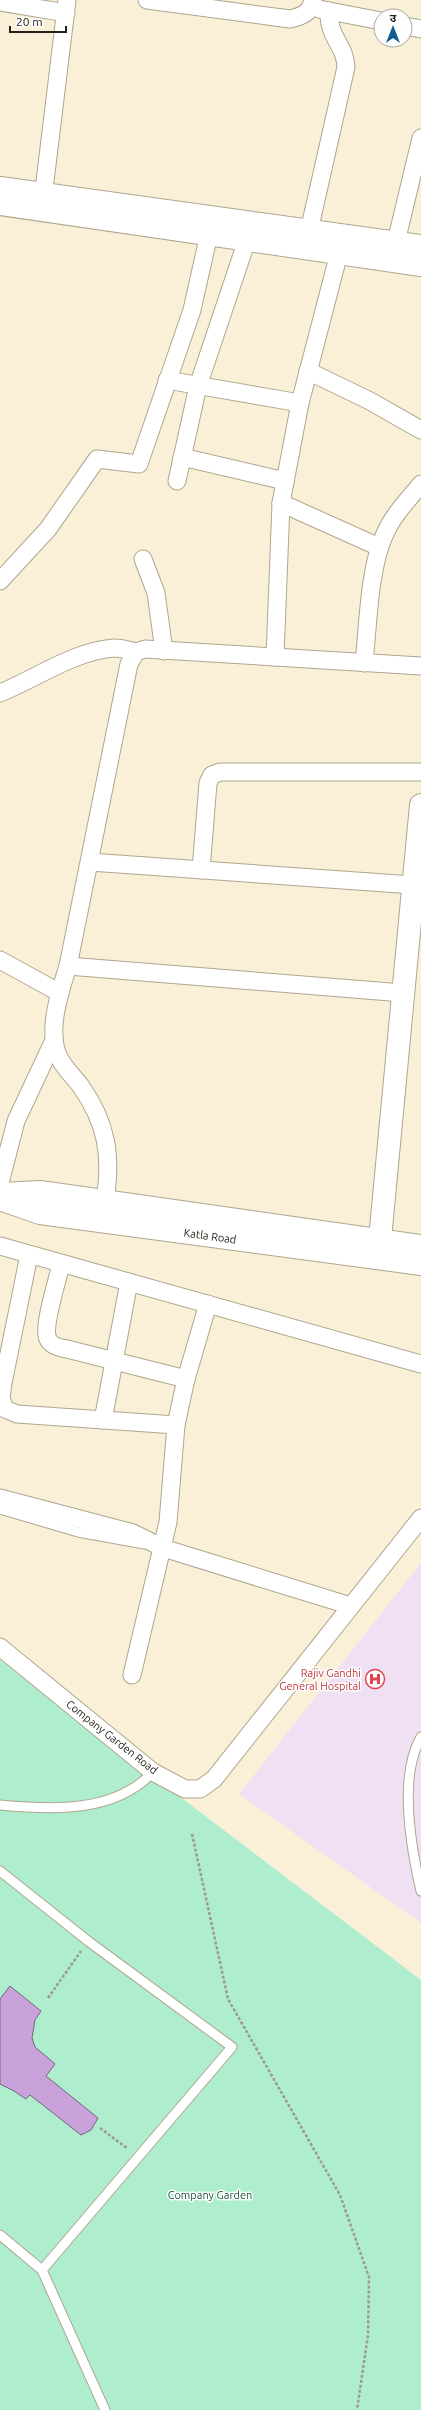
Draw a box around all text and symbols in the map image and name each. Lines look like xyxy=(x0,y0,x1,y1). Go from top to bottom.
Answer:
scale bar xyxy=(10,8,66,34)
north arrow xyxy=(373,8,413,48)
text: उ xyxy=(390,12,397,24)
text: 20 m xyxy=(16,15,43,28)
street label: Katla Road xyxy=(183,1226,237,1246)
place label: Rajiv Gandhi General Hospital xyxy=(279,1667,361,1692)
hospital icon: Rajiv Gandhi General Hospital xyxy=(364,1668,386,1690)
street label: Company Garden Road xyxy=(64,1698,160,1776)
park label: Company Garden xyxy=(168,2189,252,2201)

